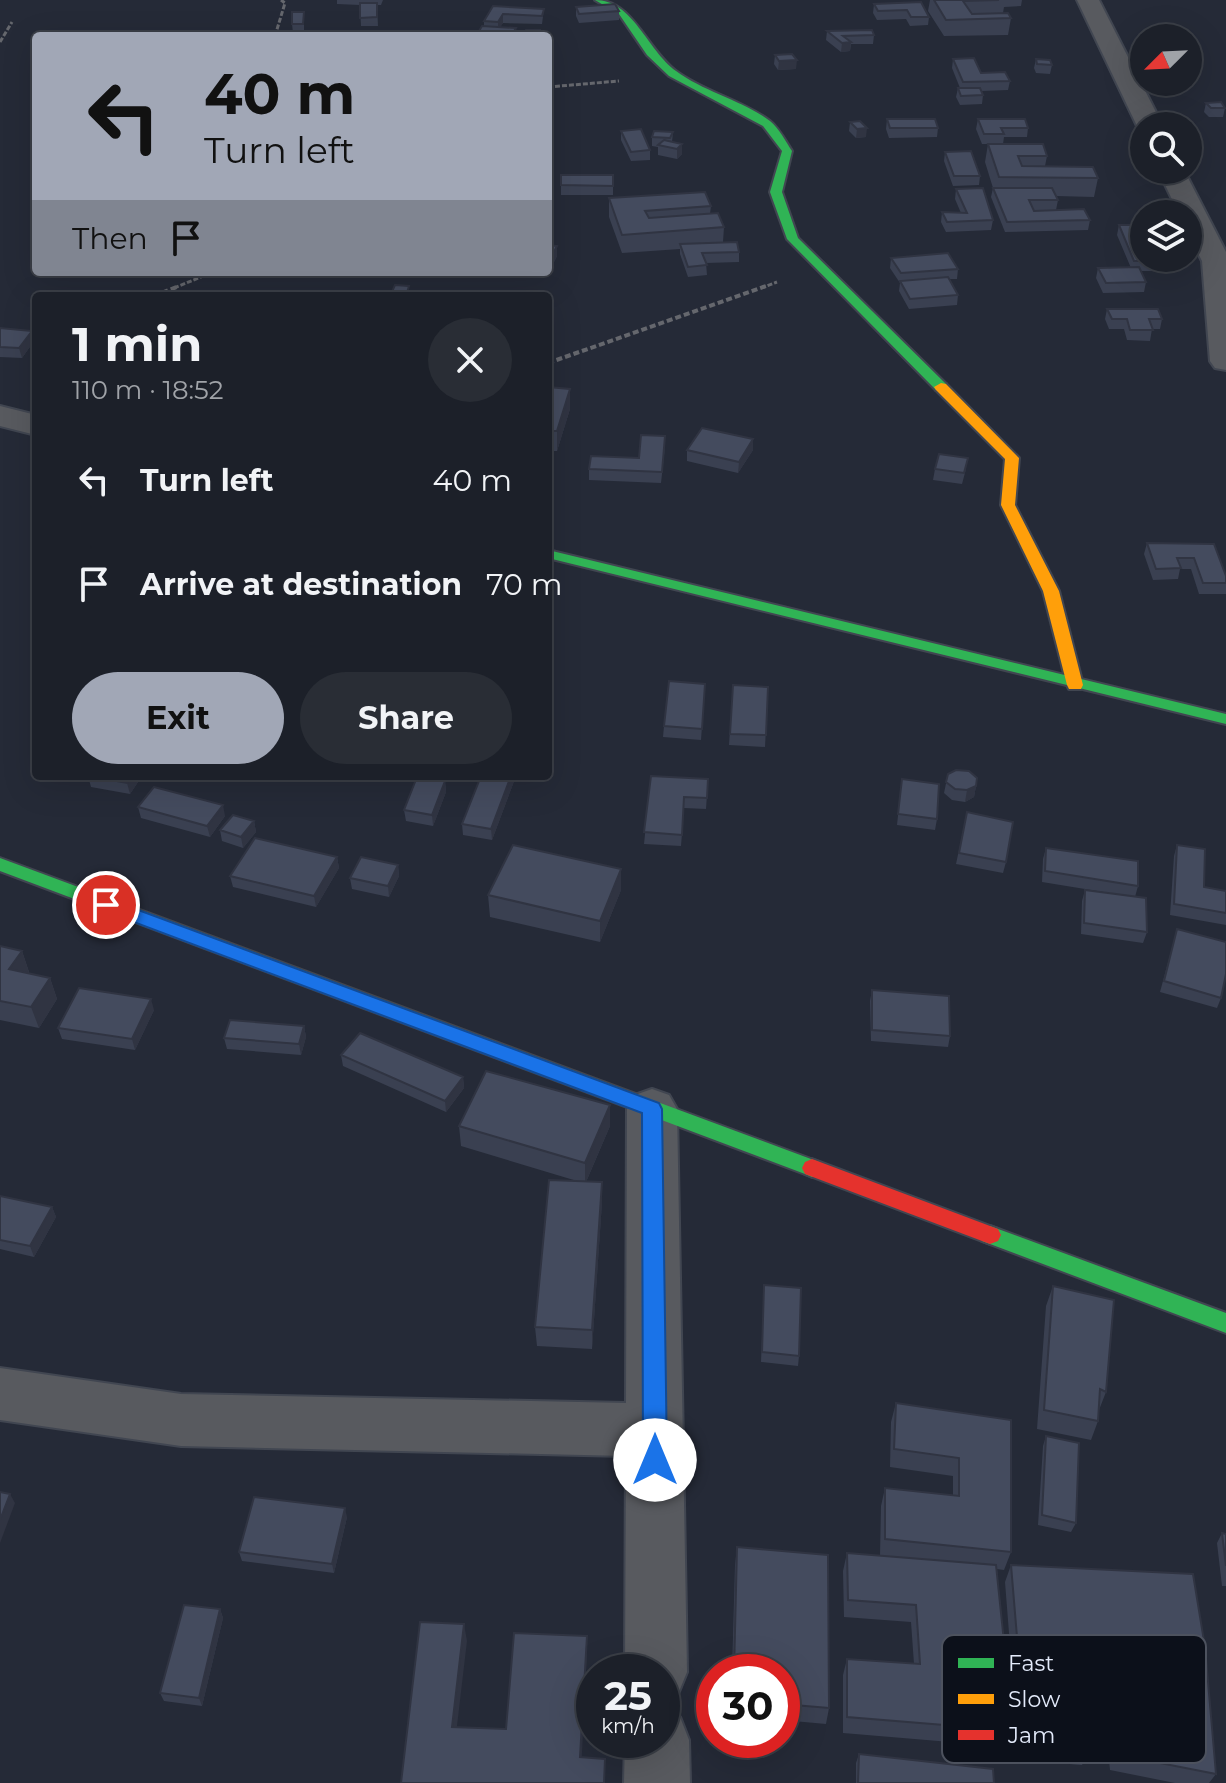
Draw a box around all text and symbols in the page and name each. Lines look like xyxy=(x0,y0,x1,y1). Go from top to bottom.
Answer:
north arrow xyxy=(1130,24,1202,96)
map controls xyxy=(1130,24,1202,272)
text: 40 m xyxy=(204,60,355,128)
icon: left xyxy=(72,64,176,168)
button: search xyxy=(1130,112,1202,184)
text: Turn left xyxy=(204,128,355,172)
button: layers xyxy=(1130,200,1202,272)
icon: arrive xyxy=(164,216,208,260)
text: Then xyxy=(72,220,148,257)
text: 1 min xyxy=(72,315,202,373)
button: close xyxy=(428,318,512,402)
text: 110 m · 18:52 xyxy=(72,374,223,406)
icon: left xyxy=(72,458,116,502)
text: Turn left xyxy=(140,462,273,499)
text: 40 m xyxy=(433,462,512,499)
icon: arrive xyxy=(72,562,116,606)
text: Arrive at destination xyxy=(140,566,462,603)
text: 70 m xyxy=(486,566,563,603)
button: Exit xyxy=(72,672,284,764)
button: Share xyxy=(300,672,512,764)
pin xyxy=(72,871,140,939)
icon: arrive xyxy=(84,883,128,927)
position arrow xyxy=(613,1418,697,1502)
legend xyxy=(942,1635,1206,1763)
text: Fast xyxy=(1008,1650,1054,1677)
speed limit sign: 30 xyxy=(696,1654,800,1758)
text: 25 xyxy=(604,1671,652,1720)
text: Slow xyxy=(1008,1686,1061,1713)
text: km/h xyxy=(601,1714,655,1738)
text: Jam xyxy=(1007,1722,1055,1749)

